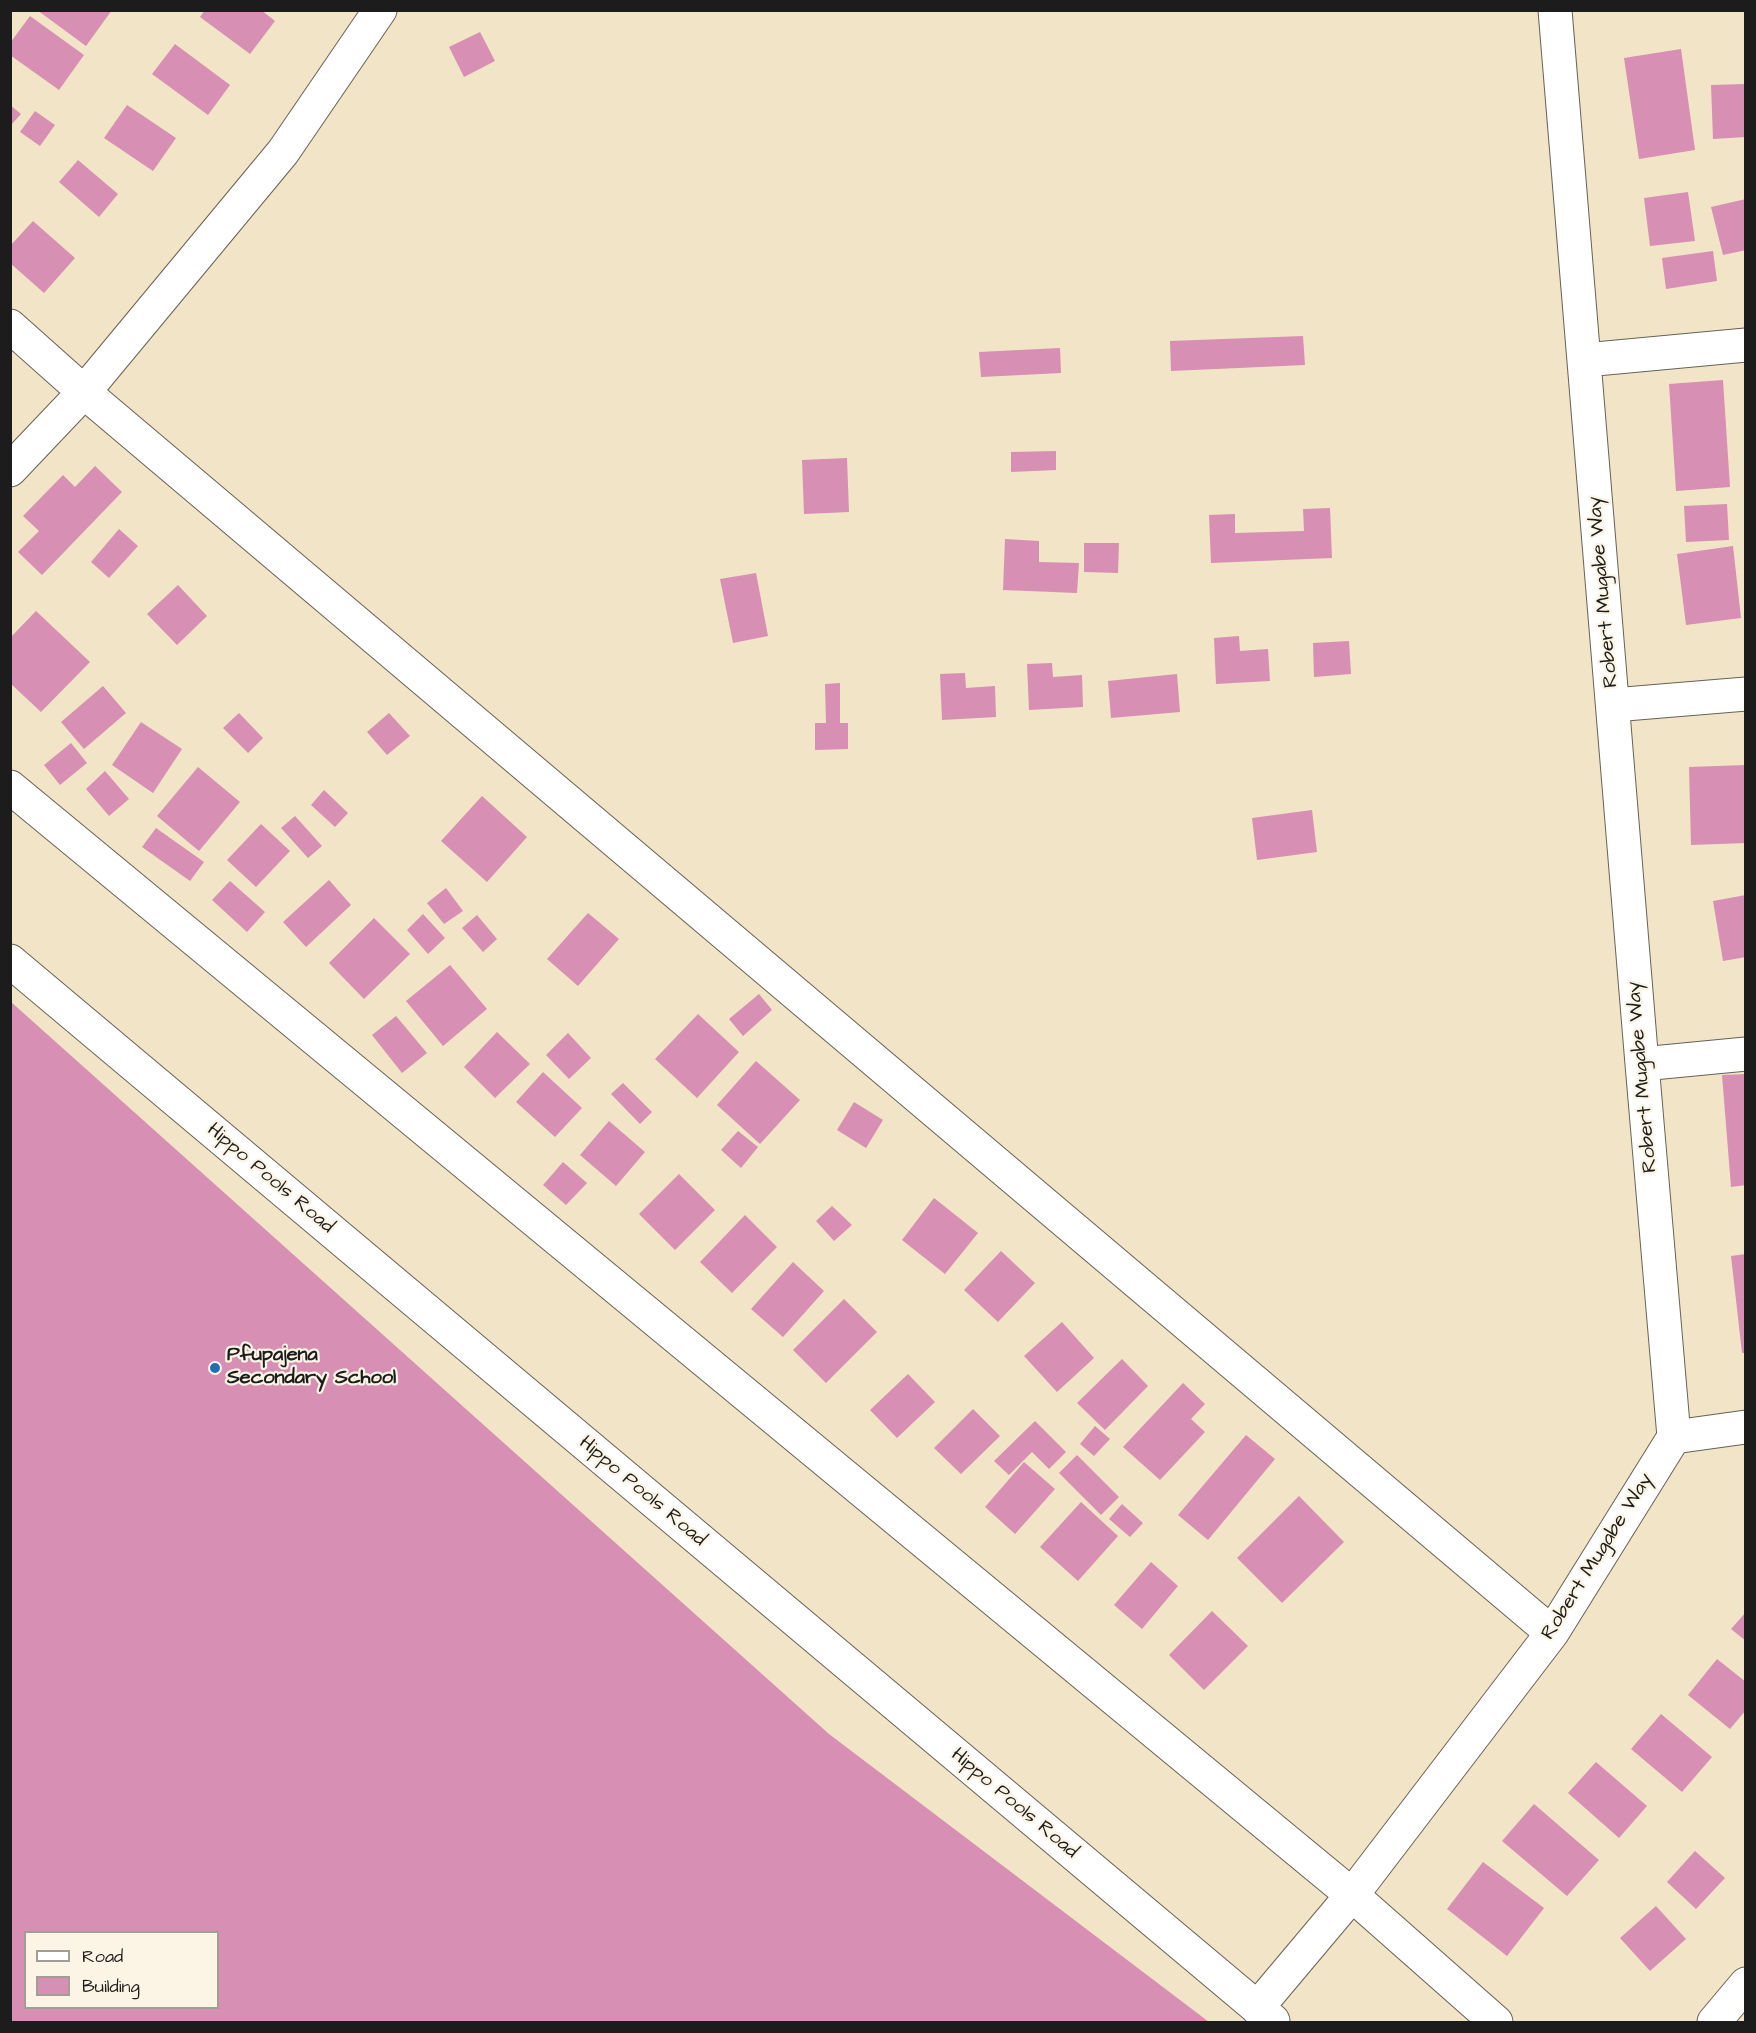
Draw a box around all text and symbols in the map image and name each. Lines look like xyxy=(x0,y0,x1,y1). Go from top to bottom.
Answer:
street label: Robert Mugabe Way xyxy=(1584,495,1624,689)
street label: Robert Mugabe Way xyxy=(1623,980,1663,1174)
street label: Hippo Pools Road xyxy=(201,1119,339,1239)
place label: Pfupajena Secondary School xyxy=(227,1344,396,1391)
marker: Pfupajena Secondary School xyxy=(208,1361,222,1375)
street label: Hippo Pools Road xyxy=(573,1432,711,1552)
street label: Robert Mugabe Way xyxy=(1537,1469,1659,1645)
street label: Hippo Pools Road xyxy=(945,1744,1083,1864)
legend xyxy=(24,1931,219,2009)
text: Road xyxy=(82,1944,123,1969)
text: Building xyxy=(82,1974,140,1999)

